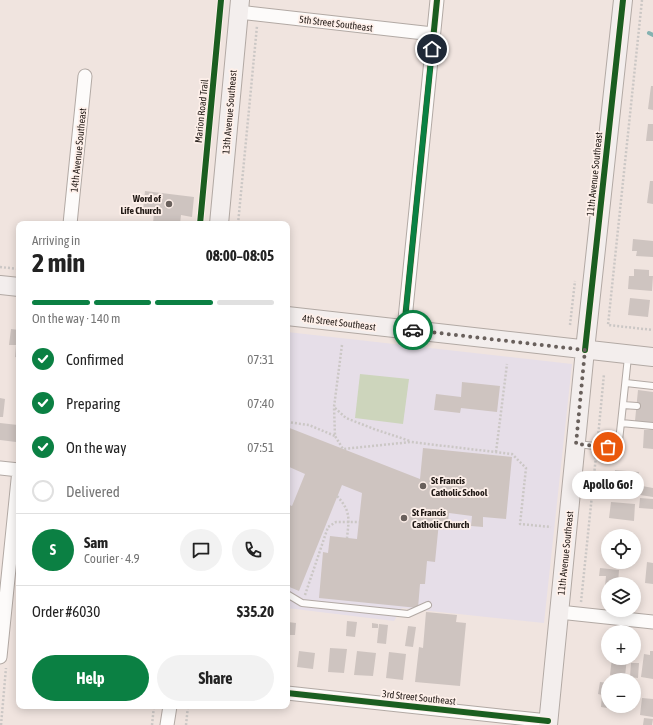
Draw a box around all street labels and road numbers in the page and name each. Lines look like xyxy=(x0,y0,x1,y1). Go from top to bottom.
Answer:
street label: 5th Street Southeast xyxy=(298,14,374,33)
street label: 13th Avenue Southeast xyxy=(220,69,239,155)
street label: Marion Road Trail xyxy=(193,78,210,144)
street label: 14th Avenue Southeast xyxy=(69,107,88,193)
street label: 11th Avenue Southeast xyxy=(585,131,604,217)
street label: 4th Street Southeast xyxy=(301,313,377,332)
street label: 11th Avenue Southeast xyxy=(556,510,575,596)
street label: 3rd Street Southeast xyxy=(382,688,456,707)

